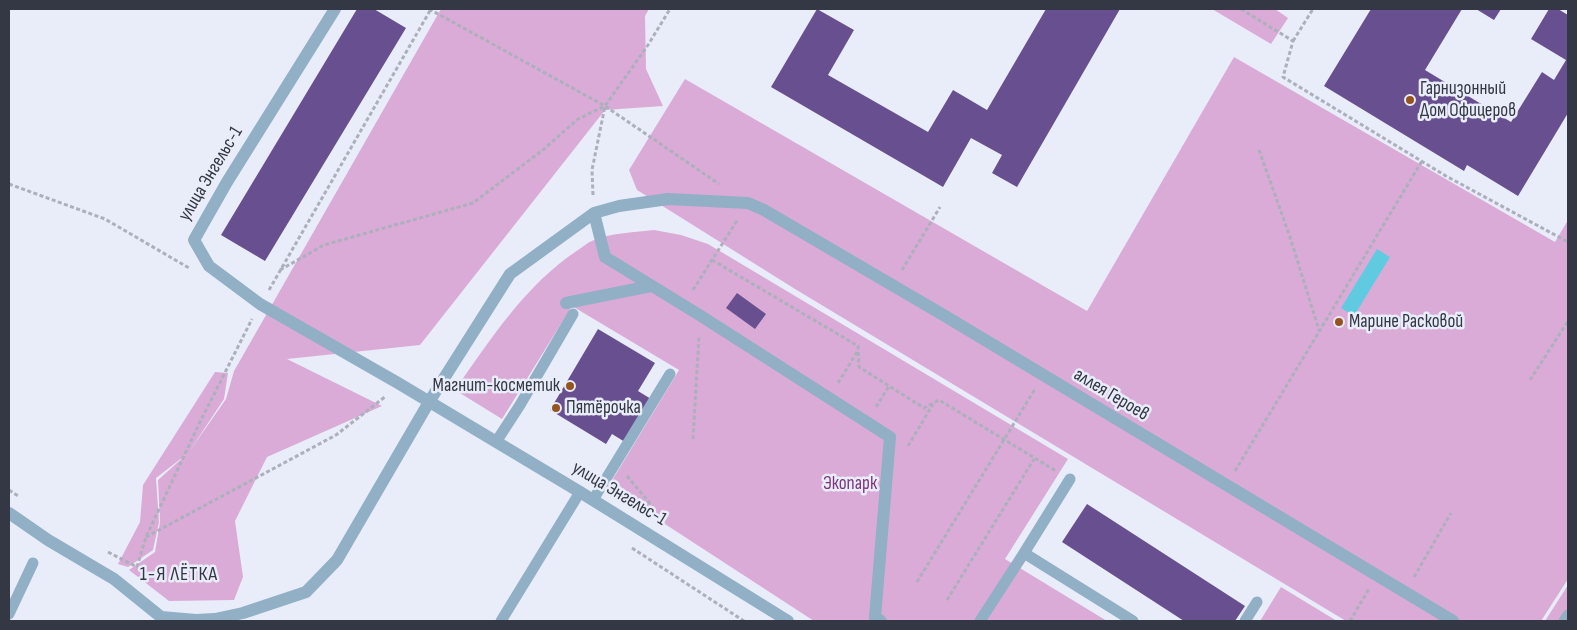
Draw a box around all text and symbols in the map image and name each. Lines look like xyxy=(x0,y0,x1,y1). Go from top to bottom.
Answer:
place label: Гарнизонный Дом Офицеров xyxy=(1420,78,1516,122)
marker: Гарнизонный Дом Офицеров xyxy=(1404,94,1416,106)
street label: улица Энгельс-1 xyxy=(174,122,248,226)
place label: Марине Расковой xyxy=(1349,311,1463,333)
marker: Марине Расковой xyxy=(1333,316,1345,328)
street label: аллея Героев xyxy=(1069,364,1153,426)
place label: Магнит-косметик xyxy=(433,375,560,397)
marker: Магнит-косметик xyxy=(564,380,576,392)
place label: Пятёрочка xyxy=(566,397,641,419)
marker: Пятёрочка xyxy=(550,402,562,414)
street label: улица Энгельс-1 xyxy=(567,457,671,531)
park label: Экопарк xyxy=(823,473,877,495)
district label: 1-Я ЛЁТКА xyxy=(139,563,219,587)

